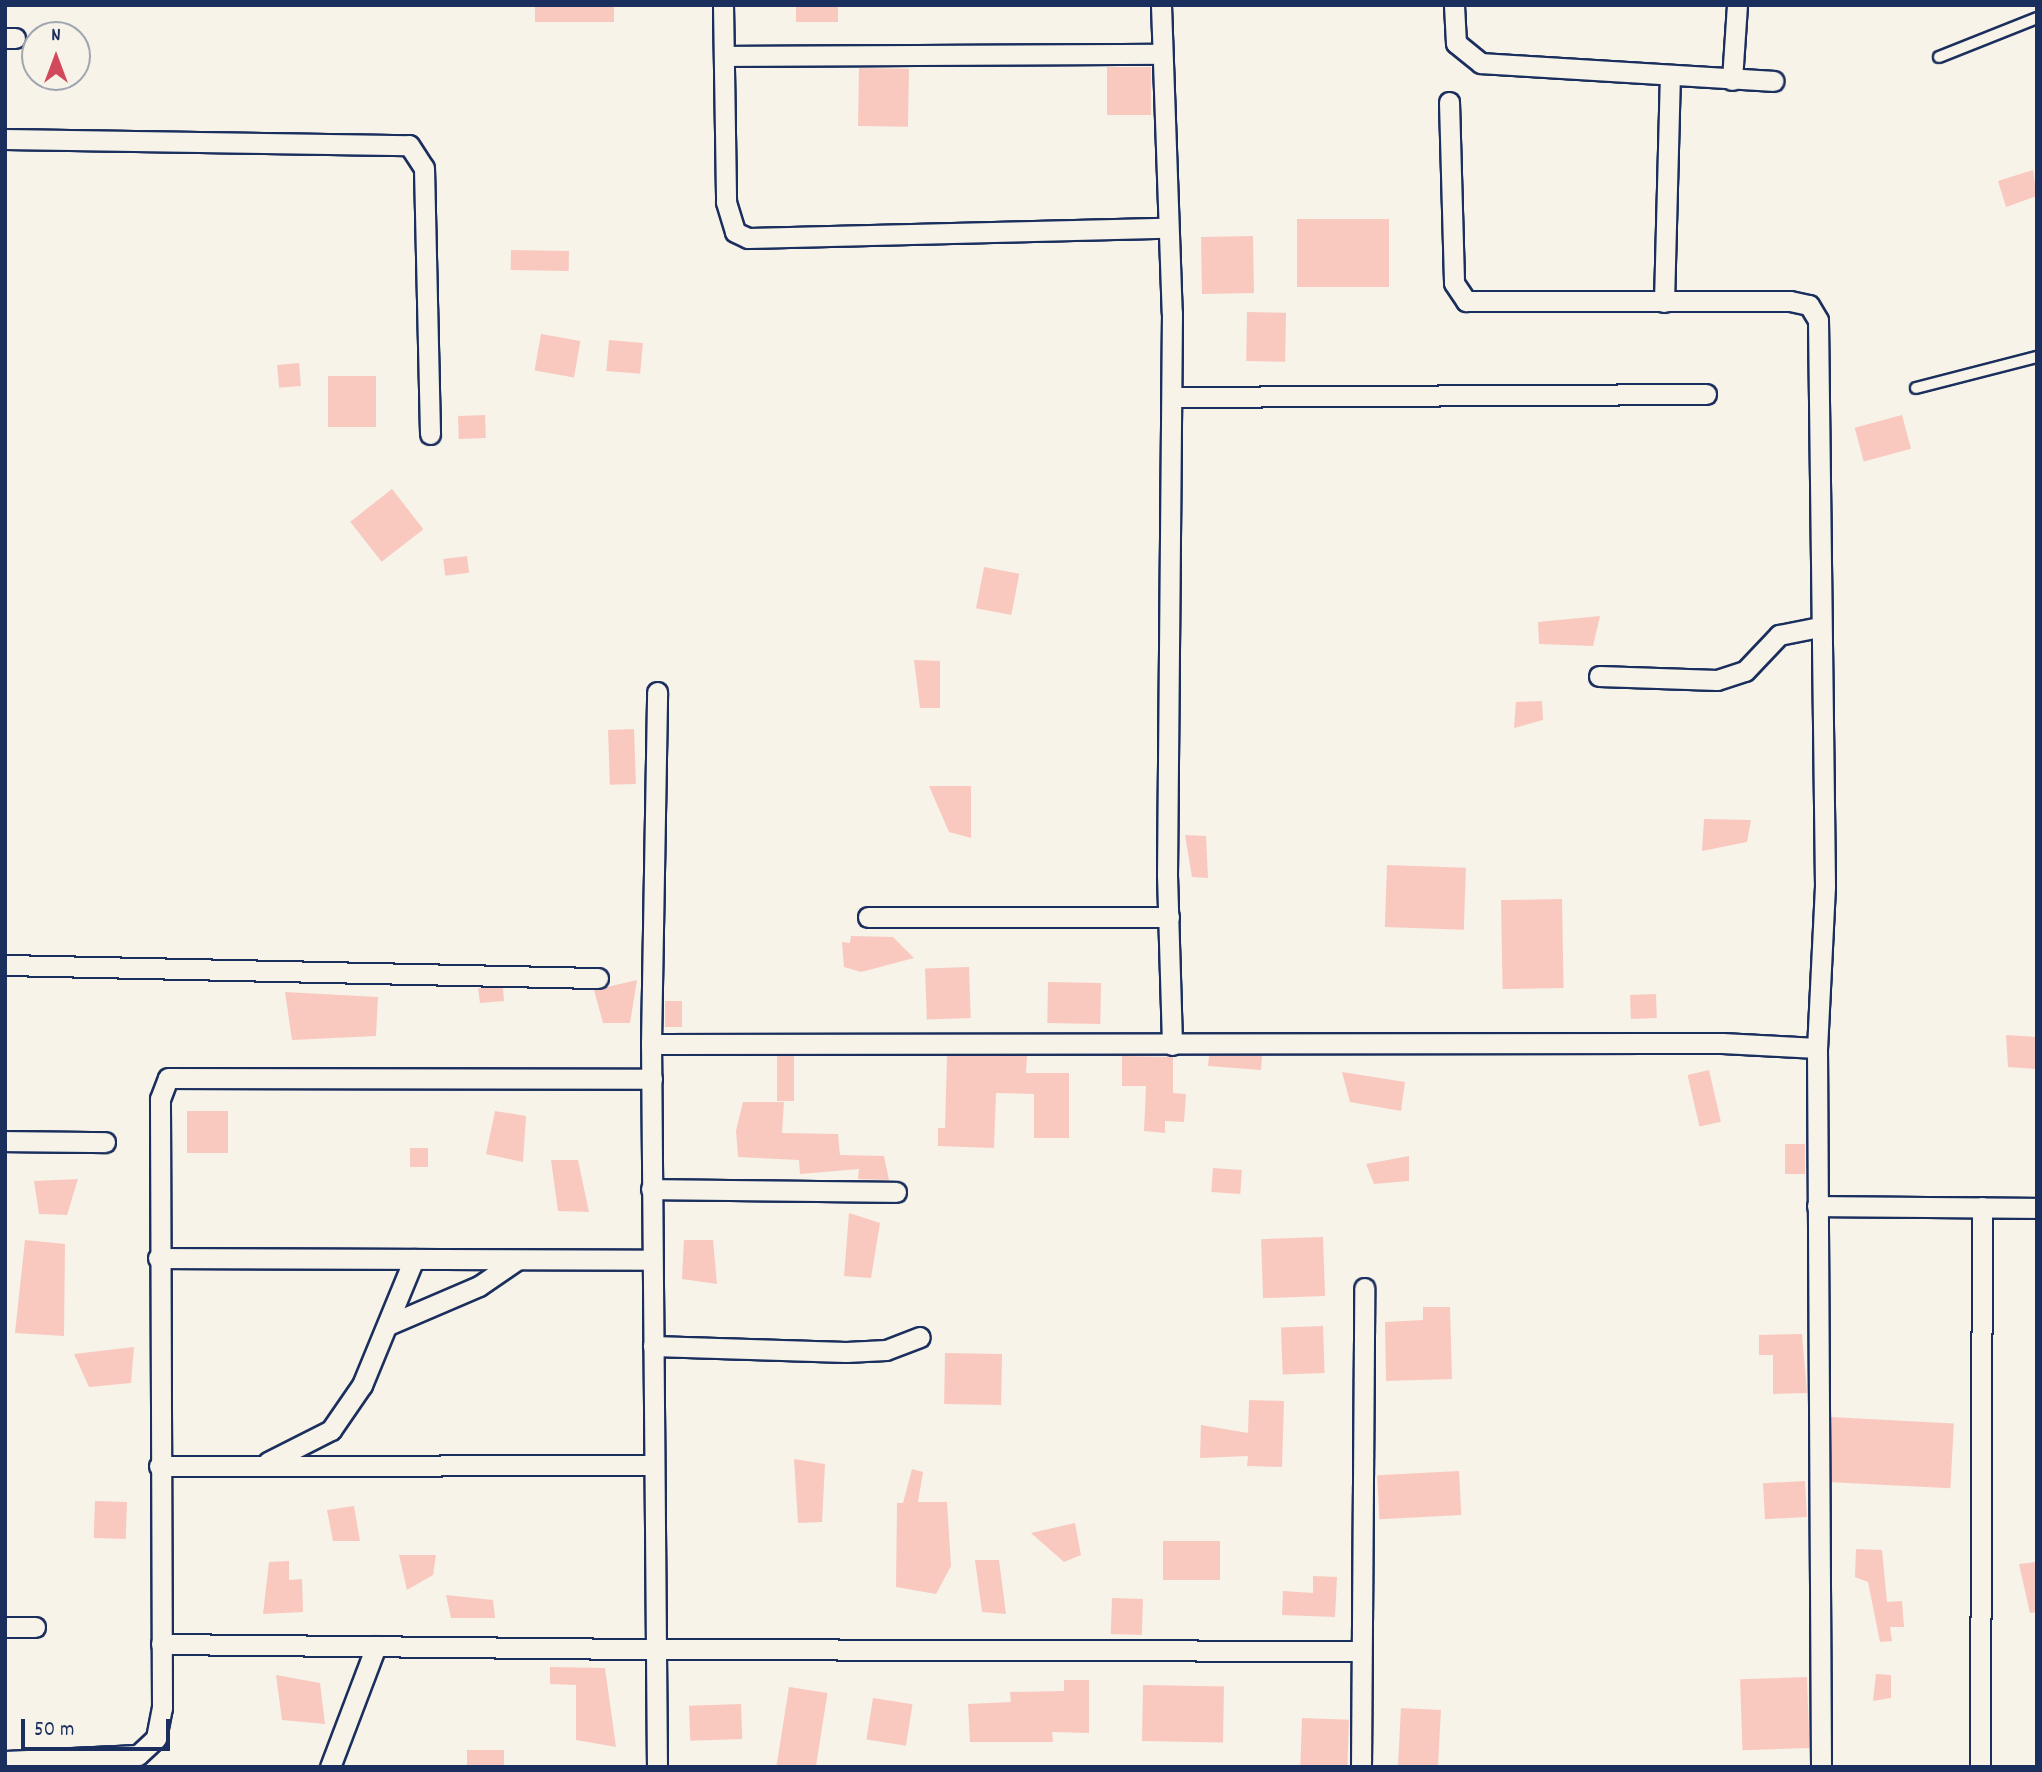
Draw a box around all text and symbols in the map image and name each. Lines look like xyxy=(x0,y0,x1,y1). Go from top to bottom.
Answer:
north arrow xyxy=(21,21,91,91)
text: N xyxy=(51,23,61,50)
scale bar xyxy=(24,1706,173,1750)
text: 50 m xyxy=(34,1716,74,1746)

